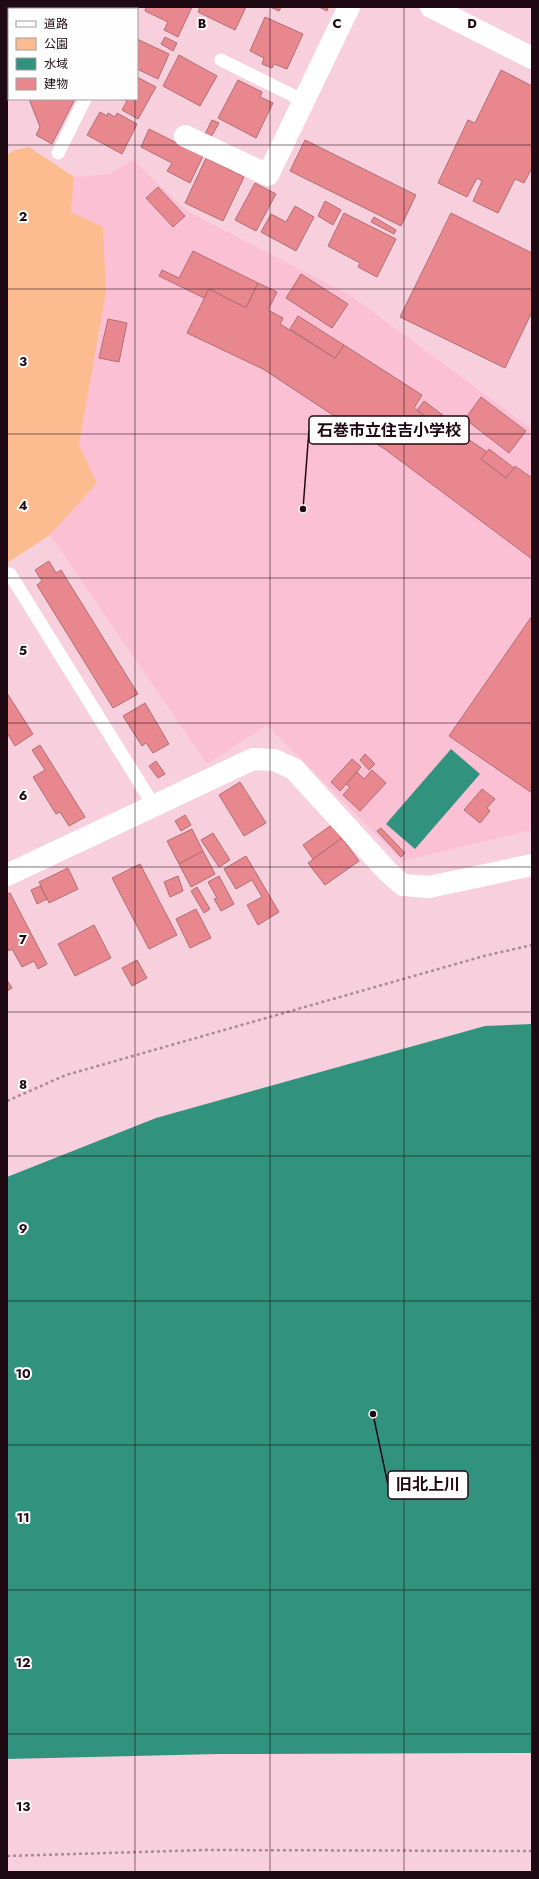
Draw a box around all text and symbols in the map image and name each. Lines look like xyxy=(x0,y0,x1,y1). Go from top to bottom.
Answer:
legend xyxy=(8,8,138,100)
text: B xyxy=(198,14,207,33)
text: C xyxy=(332,14,342,33)
text: D xyxy=(467,14,477,33)
text: 道路 xyxy=(44,15,68,33)
text: 公園 xyxy=(44,35,68,53)
text: 水域 xyxy=(44,55,68,73)
text: 建物 xyxy=(44,75,68,93)
text: 2 xyxy=(19,207,27,226)
text: 3 xyxy=(19,352,27,371)
callout: 石巻市立住吉小学校 xyxy=(309,416,469,444)
text: 石巻市立住吉小学校 xyxy=(317,419,461,442)
text: 4 xyxy=(18,496,28,515)
text: 5 xyxy=(19,641,27,660)
text: 6 xyxy=(19,786,28,805)
text: 7 xyxy=(19,930,27,949)
text: 8 xyxy=(19,1075,27,1094)
text: 9 xyxy=(19,1219,28,1238)
text: 10 xyxy=(15,1364,31,1383)
callout: 旧北上川 xyxy=(388,1471,468,1499)
text: 旧北上川 xyxy=(396,1473,460,1496)
text: 11 xyxy=(16,1508,30,1527)
text: 12 xyxy=(15,1653,31,1672)
text: 13 xyxy=(16,1797,30,1816)

